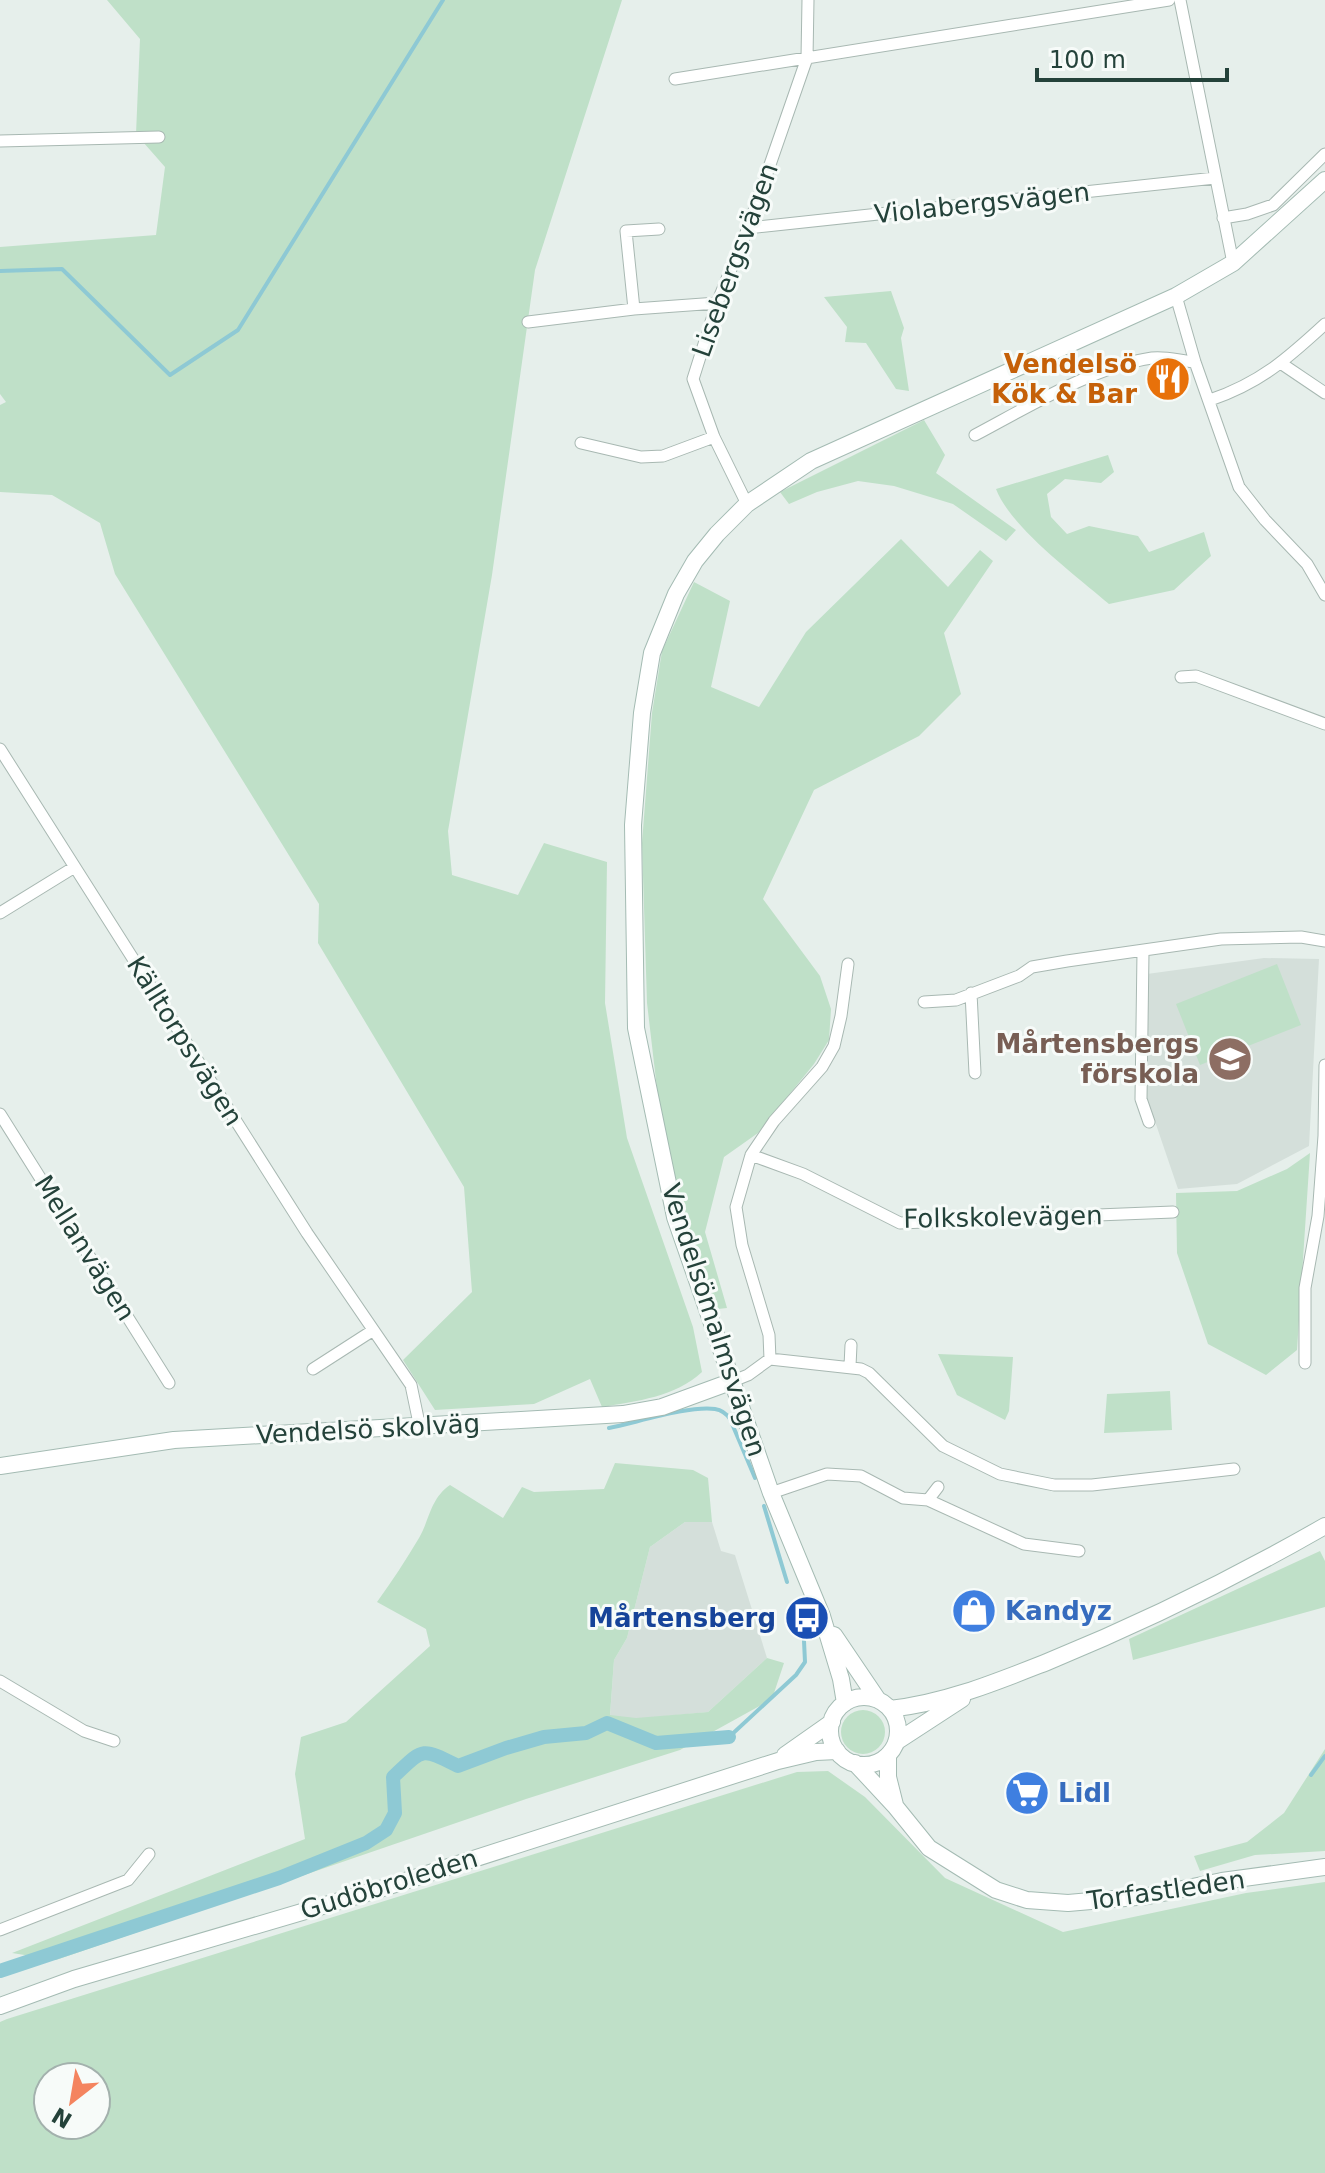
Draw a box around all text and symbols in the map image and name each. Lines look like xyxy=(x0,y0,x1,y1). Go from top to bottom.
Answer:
scale bar xyxy=(1037,32,1227,82)
text: 100 m xyxy=(1049,46,1126,74)
street label: Lisebergsvägen xyxy=(686,159,784,361)
street label: Violabergsvägen xyxy=(873,177,1091,229)
place label: Vendelsö Kök & Bar xyxy=(991,349,1137,409)
restaurant icon: Vendelsö Kök & Bar xyxy=(1144,355,1192,403)
street label: Källtorpsvägen xyxy=(121,951,249,1131)
place label: Mårtensbergs förskola xyxy=(996,1028,1199,1089)
school or university icon: Mårtensbergs förskola xyxy=(1206,1035,1254,1083)
street label: Mellanvägen xyxy=(28,1170,142,1326)
street label: Vendelsömalmsvägen xyxy=(656,1180,772,1460)
street label: Folkskolevägen xyxy=(903,1200,1103,1234)
street label: Vendelsö skolväg xyxy=(255,1408,481,1450)
shop icon: Kandyz xyxy=(950,1587,998,1635)
bus stop icon: Mårtensberg xyxy=(783,1594,831,1642)
place label: Kandyz xyxy=(1005,1596,1112,1626)
place label: Mårtensberg xyxy=(588,1602,776,1633)
supermarket icon: Lidl xyxy=(1003,1769,1051,1817)
place label: Lidl xyxy=(1058,1778,1111,1808)
street label: Gudöbroleden xyxy=(297,1843,481,1925)
street label: Torfastleden xyxy=(1084,1864,1247,1916)
north arrow xyxy=(32,2061,112,2141)
text: N xyxy=(48,2102,76,2133)

